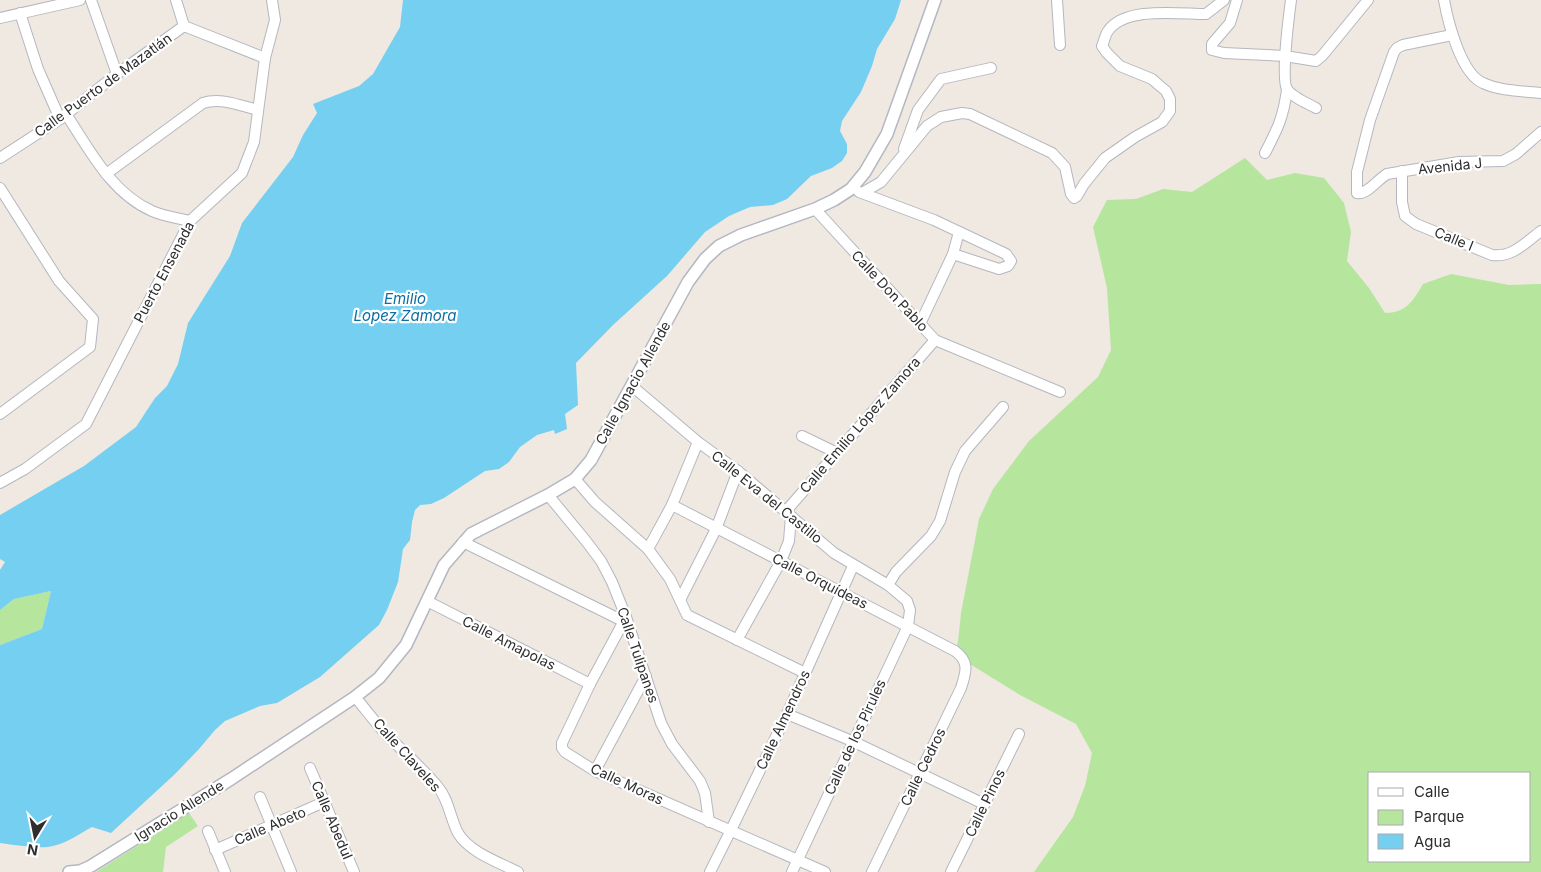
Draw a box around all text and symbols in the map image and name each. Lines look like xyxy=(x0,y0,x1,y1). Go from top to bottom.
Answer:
street label: Calle Puerto de Mazatlán xyxy=(31,29,175,140)
street label: Avenida J xyxy=(1417,154,1483,177)
street label: Puerto Ensenada xyxy=(130,218,197,325)
street label: Calle I xyxy=(1432,223,1476,254)
street label: Calle Don Pablo xyxy=(848,247,932,335)
water label: Emilio Lopez Zamora xyxy=(353,289,457,325)
street label: Calle Ignacio Allende xyxy=(591,318,674,448)
street label: Calle Emilio López Zamora xyxy=(796,353,923,496)
street label: Calle Eva del Castillo xyxy=(708,447,826,547)
street label: Calle Orquídeas xyxy=(770,549,871,612)
street label: Calle Tulipanes xyxy=(614,605,663,705)
street label: Calle Amapolas xyxy=(460,612,559,673)
street label: Calle Almendros xyxy=(752,667,813,772)
street label: Calle de los Pirules xyxy=(820,676,889,797)
street label: Calle Claveles xyxy=(370,714,445,795)
street label: Calle Cedros xyxy=(896,725,949,809)
street label: Calle Moras xyxy=(588,759,666,808)
street label: Calle Pinos xyxy=(961,766,1008,839)
legend xyxy=(1368,772,1531,862)
street label: Ignacio Allende xyxy=(131,776,226,845)
street label: Calle Abedul xyxy=(308,778,357,862)
text: Calle xyxy=(1414,782,1449,801)
street label: Calle Abeto xyxy=(231,803,308,848)
text: Parque xyxy=(1414,807,1464,826)
north arrow xyxy=(10,812,60,862)
text: Agua xyxy=(1414,832,1451,851)
text: N xyxy=(26,841,39,860)

